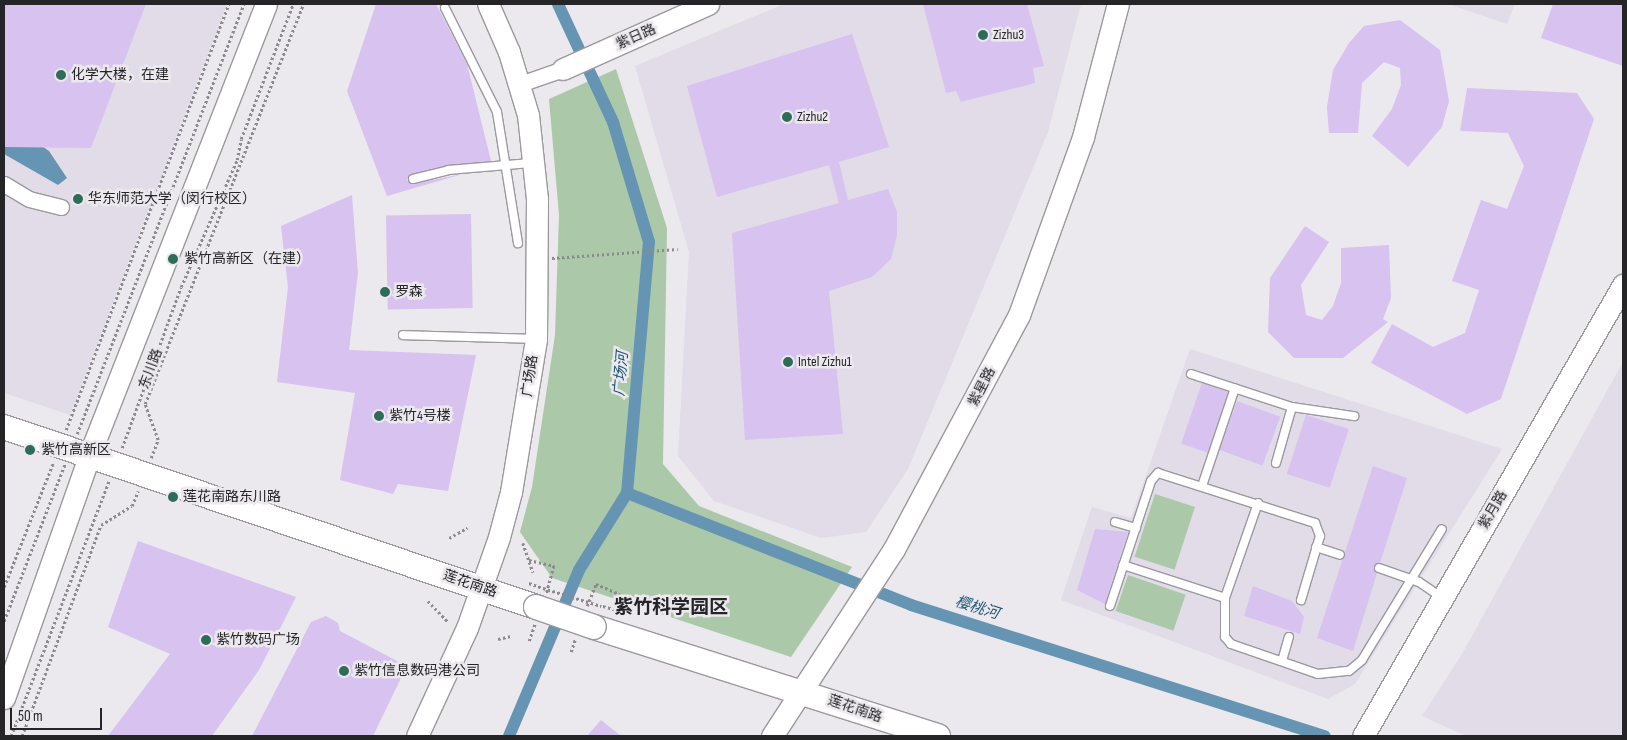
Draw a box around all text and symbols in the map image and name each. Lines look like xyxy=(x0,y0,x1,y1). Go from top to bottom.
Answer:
street label: 紫日路 xyxy=(613,21,659,53)
place label: Zizhu3 xyxy=(993,27,1024,43)
marker: Zizhu3 xyxy=(977,29,989,41)
place label: 化学大楼，在建 xyxy=(71,67,169,83)
marker: 化学大楼，在建 xyxy=(55,69,67,81)
place label: Zizhu2 xyxy=(797,109,828,125)
marker: Zizhu2 xyxy=(781,111,793,123)
place label: 华东师范大学（闵行校区） xyxy=(88,191,256,207)
marker: 华东师范大学（闵行校区） xyxy=(72,193,84,205)
place label: 紫竹高新区（在建） xyxy=(184,251,310,267)
marker: 紫竹高新区（在建） xyxy=(166,252,180,266)
place label: 罗森 xyxy=(395,284,423,300)
marker: 罗森 xyxy=(379,286,391,298)
street label: 东川路 xyxy=(136,346,166,392)
water label: 广场河 xyxy=(610,351,632,397)
street label: 广场路 xyxy=(519,354,541,398)
place label: Intel Zizhu1 xyxy=(798,354,852,370)
marker: Intel Zizhu1 xyxy=(782,356,794,368)
street label: 紫星路 xyxy=(965,364,999,410)
place label: 紫竹4号楼 xyxy=(389,408,451,424)
marker: 紫竹4号楼 xyxy=(373,410,385,422)
place label: 紫竹高新区 xyxy=(41,442,111,458)
marker: 紫竹高新区 xyxy=(23,443,37,457)
street label: 紫月路 xyxy=(1475,488,1511,532)
place label: 莲花南路东川路 xyxy=(183,489,281,505)
marker: 莲花南路东川路 xyxy=(167,491,179,503)
street label: 莲花南路 xyxy=(441,567,499,601)
water label: 樱桃河 xyxy=(953,593,1001,623)
district label: 紫竹科学园区 xyxy=(614,597,728,619)
place label: 紫竹数码广场 xyxy=(216,632,300,648)
marker: 紫竹数码广场 xyxy=(200,634,212,646)
place label: 紫竹信息数码港公司 xyxy=(354,663,480,679)
marker: 紫竹信息数码港公司 xyxy=(338,665,350,677)
street label: 莲花南路 xyxy=(826,692,884,726)
scale bar xyxy=(12,698,105,730)
text: 50 m xyxy=(18,707,43,726)

